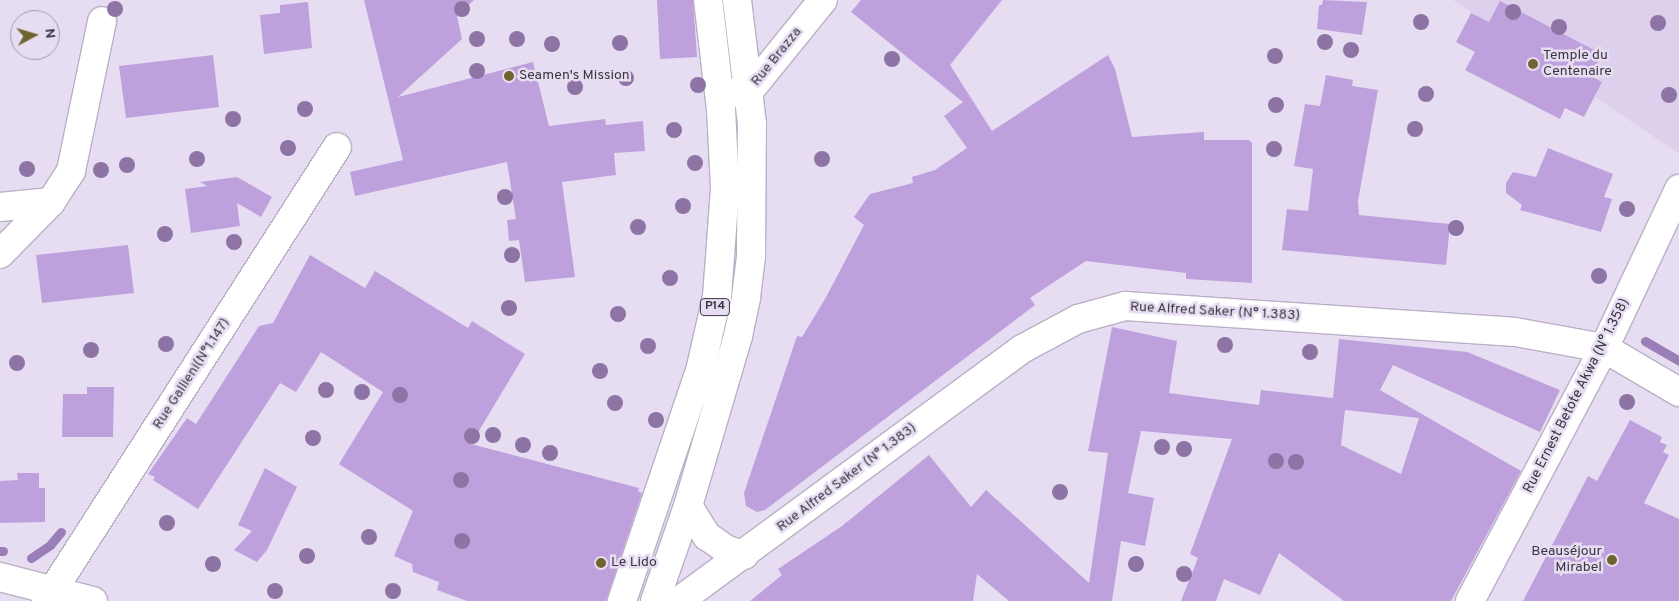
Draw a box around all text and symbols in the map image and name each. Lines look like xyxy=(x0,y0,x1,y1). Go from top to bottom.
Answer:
north arrow xyxy=(10,10,60,60)
street label: Rue Brazza xyxy=(748,24,806,90)
text: N xyxy=(40,28,58,39)
place label: Temple du Centenaire xyxy=(1543,48,1612,80)
marker: Temple du Centenaire xyxy=(1527,58,1539,70)
place label: Seamen's Mission xyxy=(519,68,630,84)
marker: Seamen's Mission xyxy=(503,70,515,82)
street label: Rue Ernest Betote Akwa (N° 1.358) xyxy=(1520,295,1634,497)
road number: P14 xyxy=(699,298,731,316)
street label: Rue Alfred Saker (N° 1.383) xyxy=(1129,299,1301,325)
street label: Rue Gallieni(N°1.147) xyxy=(150,315,234,433)
street label: Rue Alfred Saker (N° 1.383) xyxy=(774,420,920,536)
place label: Beauséjour Mirabel xyxy=(1531,544,1602,576)
marker: Beauséjour Mirabel xyxy=(1606,554,1618,566)
place label: Le Lido xyxy=(611,555,657,571)
marker: Le Lido xyxy=(595,557,607,569)

